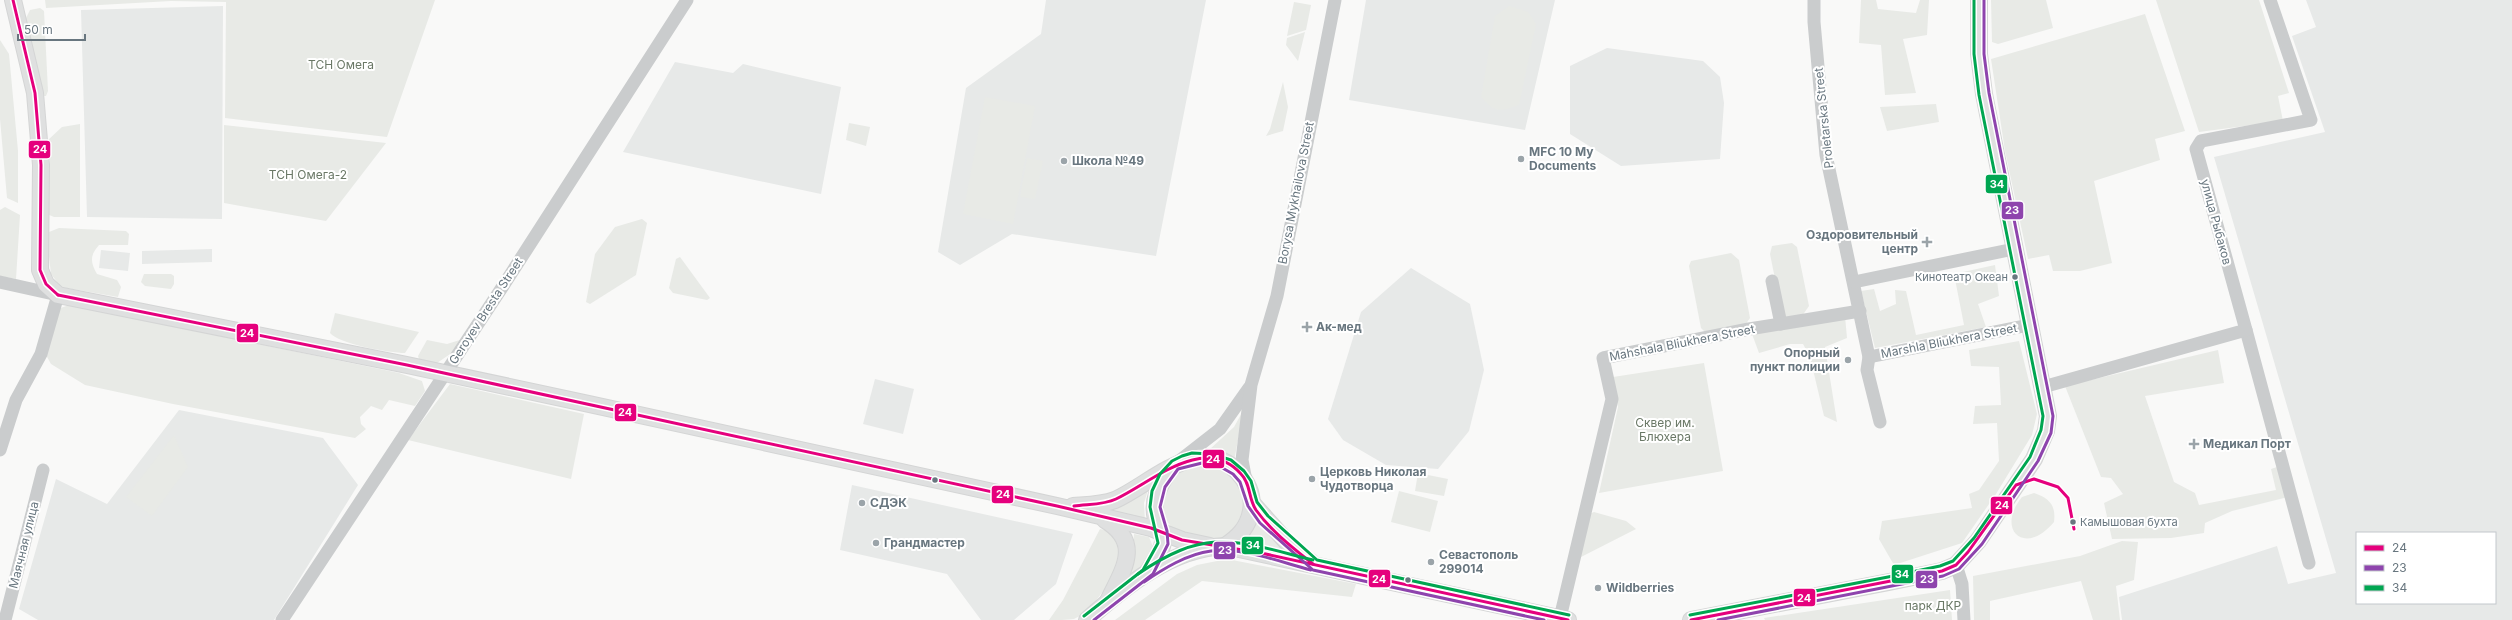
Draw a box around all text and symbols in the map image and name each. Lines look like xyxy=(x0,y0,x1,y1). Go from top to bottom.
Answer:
scale bar xyxy=(18,16,85,42)
text: 50 m xyxy=(24,22,53,37)
park label: ТСН Омега xyxy=(308,57,374,72)
street label: Proletarska Street xyxy=(1811,67,1836,169)
street label: Borysa Mykhailova Street xyxy=(1274,120,1317,265)
line badge: 24 xyxy=(28,140,51,159)
text: 24 xyxy=(33,142,47,156)
place label: MFC 10 My Documents xyxy=(1529,144,1596,173)
place label: Школа №49 xyxy=(1072,153,1144,168)
marker: MFC 10 My Documents xyxy=(1516,154,1526,164)
marker: Школа №49 xyxy=(1059,156,1069,166)
park label: ТСН Омега-2 xyxy=(269,167,347,182)
line badge: 34 xyxy=(1985,174,2008,194)
text: 34 xyxy=(1990,177,2004,191)
street label: улица Рыбаков xyxy=(2198,177,2235,267)
line badge: 23 xyxy=(2001,201,2024,220)
text: 23 xyxy=(2005,203,2019,217)
place label: Оздоровительный центр xyxy=(1806,227,1918,256)
marker: Оздоровительный центр xyxy=(1921,236,1933,248)
street label: Geroyev Bresta Street xyxy=(446,255,526,367)
place label: Кинотеатр Океан xyxy=(1915,270,2008,284)
marker: Кинотеатр Океан xyxy=(2010,272,2020,282)
place label: Ак-мед xyxy=(1316,319,1362,334)
street label: Marshla Bliukhera Street xyxy=(1880,320,2018,361)
marker: Ак-мед xyxy=(1301,321,1313,333)
street label: Mahshala Bliukhera Street xyxy=(1608,321,1756,364)
line badge: 24 xyxy=(236,323,259,343)
text: 24 xyxy=(240,326,254,340)
place label: Опорный пункт полиции xyxy=(1750,345,1840,374)
marker: Опорный пункт полиции xyxy=(1843,355,1853,365)
line badge: 24 xyxy=(614,403,637,422)
text: 24 xyxy=(618,405,632,419)
park label: Сквер им. Блюхера xyxy=(1635,415,1695,444)
place label: Медикал Порт xyxy=(2203,436,2291,451)
marker: Медикал Порт xyxy=(2188,438,2200,450)
line badge: 24 xyxy=(1202,449,1225,469)
text: 24 xyxy=(1206,452,1220,466)
place label: Церковь Николая Чудотворца xyxy=(1320,464,1427,493)
marker: Церковь Николая Чудотворца xyxy=(1307,474,1317,484)
unlabelled marker xyxy=(930,475,940,485)
line badge: 24 xyxy=(991,485,1014,504)
text: 24 xyxy=(996,487,1010,501)
place label: СДЭК xyxy=(870,495,907,510)
line badge: 24 xyxy=(1990,496,2013,515)
marker: СДЭК xyxy=(857,498,867,508)
text: 24 xyxy=(1995,498,2009,512)
street label: Маячная улица xyxy=(5,500,42,590)
place label: Камышовая бухта xyxy=(2080,515,2178,529)
marker: Камышовая бухта xyxy=(2068,517,2078,527)
legend xyxy=(2356,532,2496,604)
place label: Грандмастер xyxy=(884,535,965,550)
line badge: 34 xyxy=(1241,536,1264,555)
marker: Грандмастер xyxy=(871,538,881,548)
text: 34 xyxy=(1246,538,1260,552)
text: 24 xyxy=(2392,540,2407,555)
line badge: 23 xyxy=(1213,541,1236,560)
text: 23 xyxy=(1218,543,1232,557)
place label: Севастополь 299014 xyxy=(1439,547,1518,576)
marker: Севастополь 299014 xyxy=(1426,557,1436,567)
text: 23 xyxy=(2392,560,2407,575)
line badge: 34 xyxy=(1891,564,1914,584)
text: 34 xyxy=(1895,567,1909,581)
line badge: 24 xyxy=(1368,569,1391,588)
line badge: 23 xyxy=(1915,570,1938,589)
text: 24 xyxy=(1372,572,1386,586)
text: 23 xyxy=(1920,572,1934,586)
unlabelled marker xyxy=(1403,575,1413,585)
place label: Wildberries xyxy=(1606,580,1675,595)
text: 34 xyxy=(2392,580,2407,595)
marker: Wildberries xyxy=(1593,583,1603,593)
line badge: 24 xyxy=(1793,588,1816,607)
text: 24 xyxy=(1797,591,1811,605)
park label: парк ДКР xyxy=(1905,598,1962,613)

